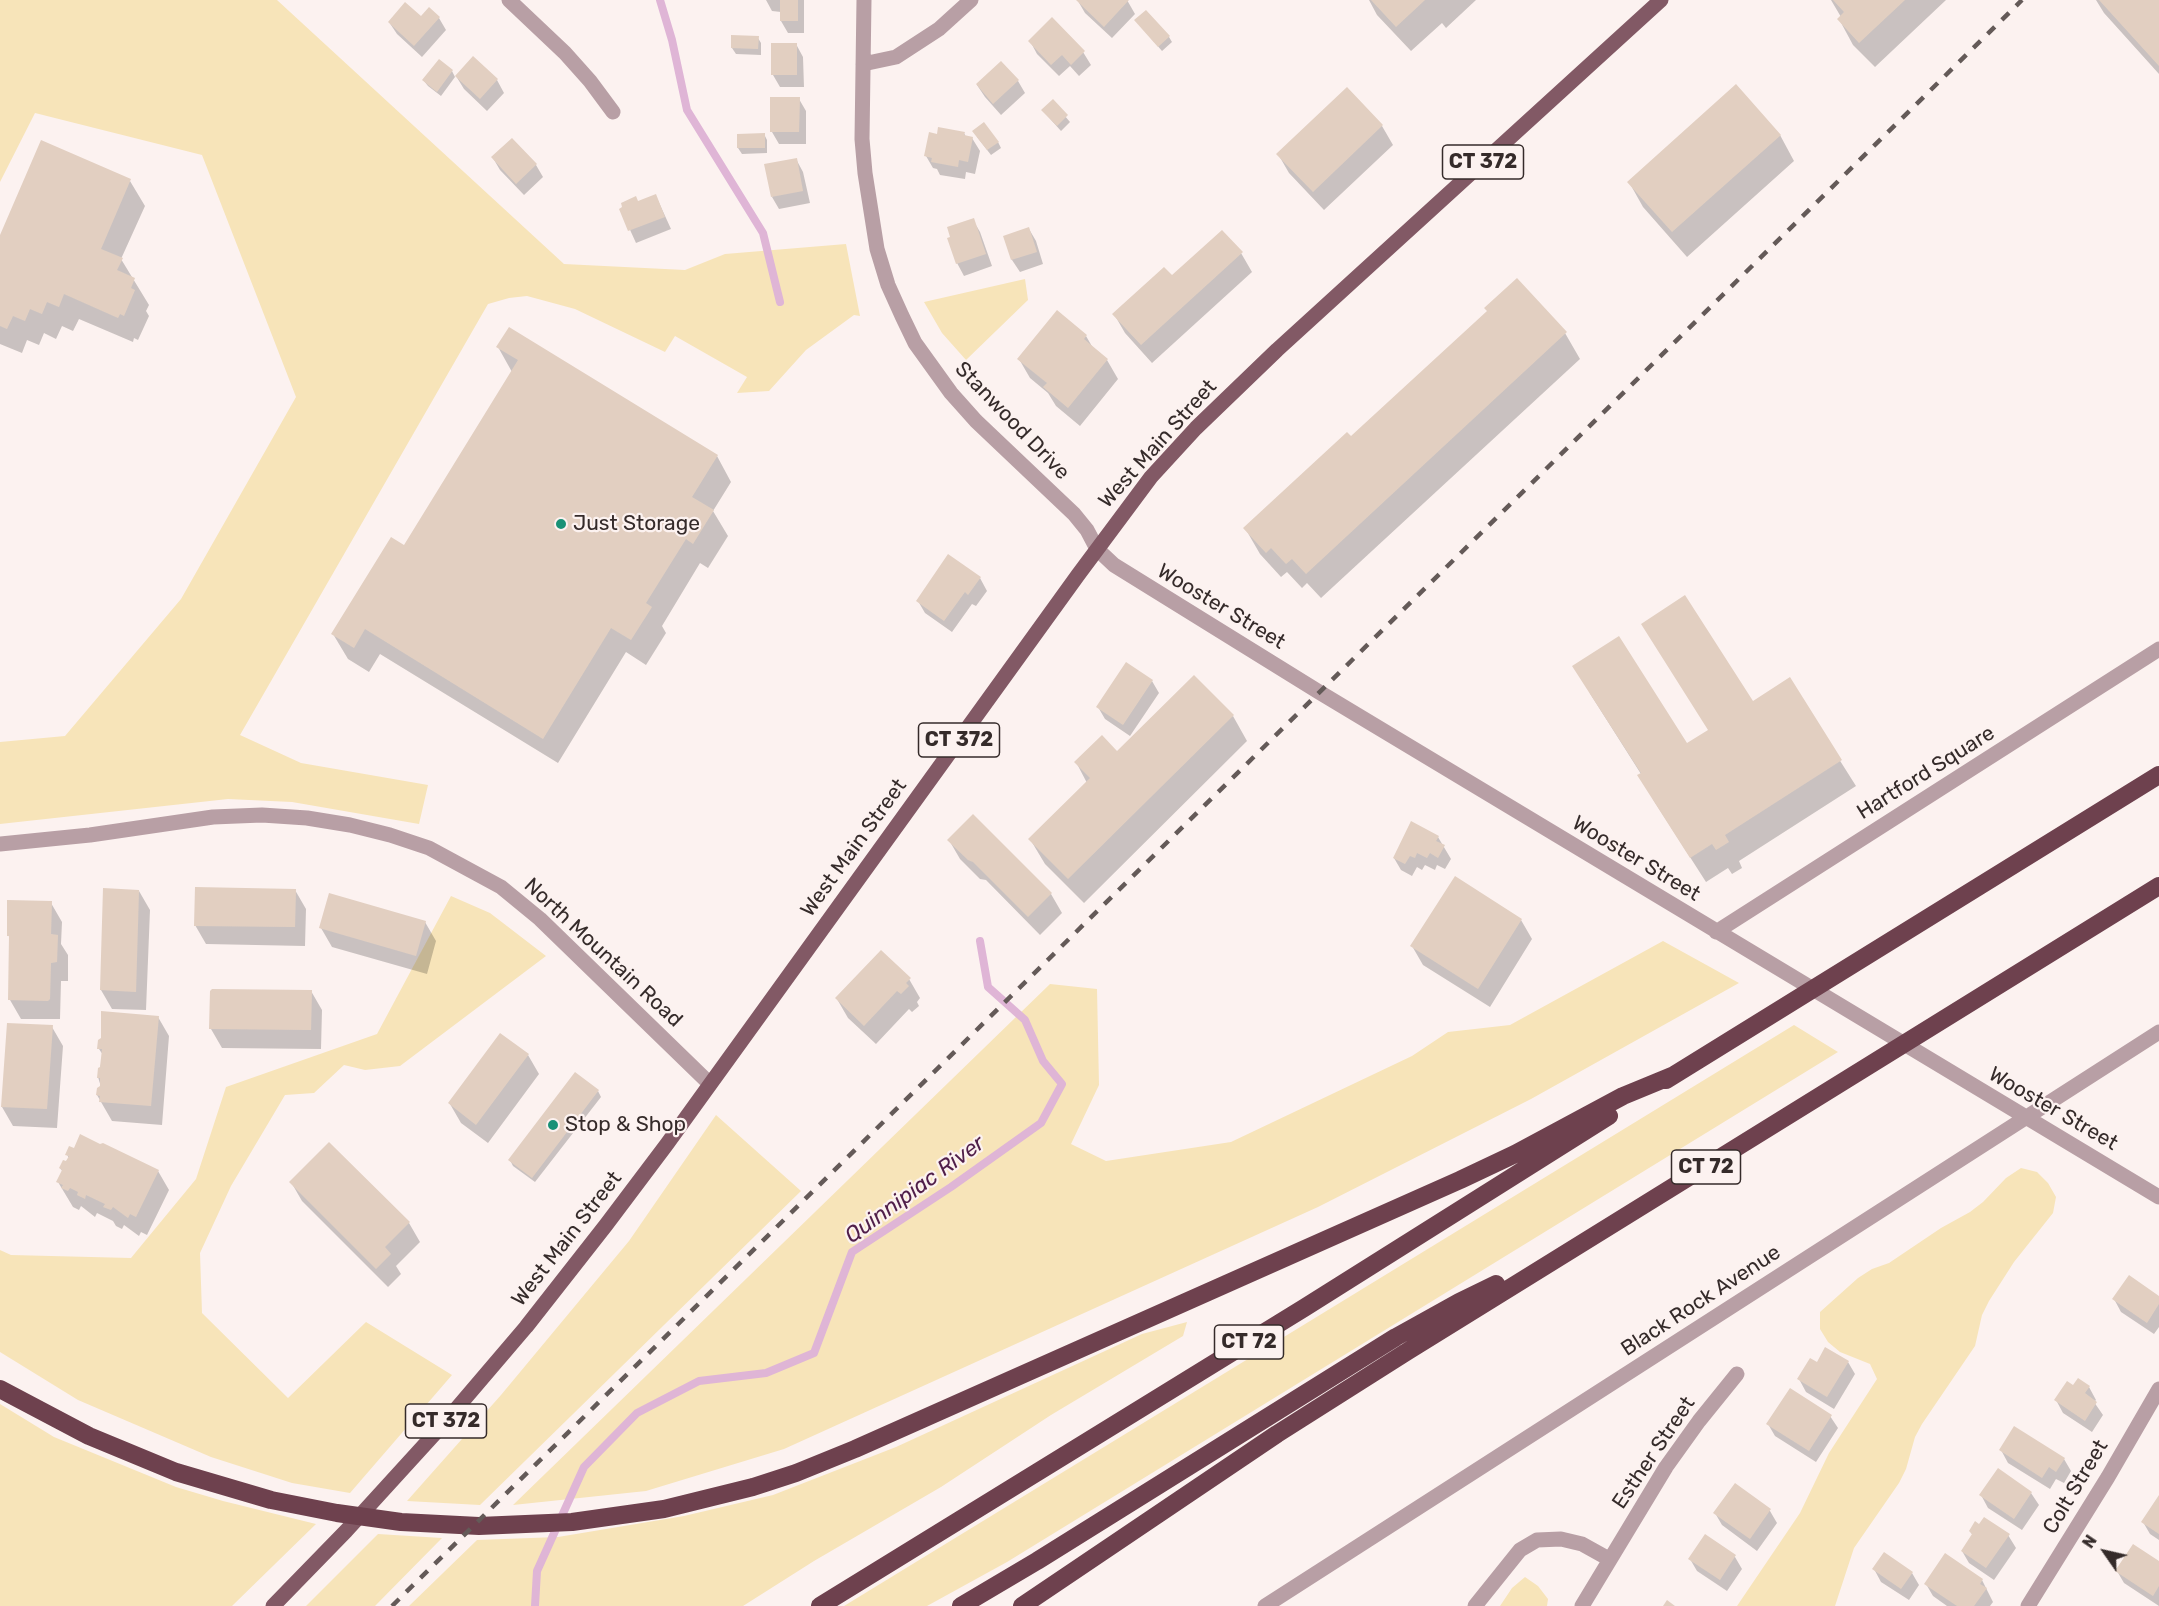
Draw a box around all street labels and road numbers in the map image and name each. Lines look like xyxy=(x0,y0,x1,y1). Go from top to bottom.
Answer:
road number: CT 372 xyxy=(1442,145,1524,179)
street label: Stanwood Drive xyxy=(949,357,1075,485)
street label: West Main Street xyxy=(1094,375,1222,513)
street label: Wooster Street xyxy=(1152,559,1290,655)
street label: Hartford Square xyxy=(1853,721,1999,825)
road number: CT 372 xyxy=(918,723,1000,757)
street label: West Main Street xyxy=(796,774,912,922)
street label: Wooster Street xyxy=(1567,811,1705,907)
street label: North Mountain Road xyxy=(519,873,687,1033)
street label: Wooster Street xyxy=(1984,1062,2122,1156)
road number: CT 72 xyxy=(1672,1150,1740,1184)
street label: West Main Street xyxy=(507,1167,627,1311)
street label: Black Rock Avenue xyxy=(1617,1240,1785,1362)
road number: CT 72 xyxy=(1214,1325,1284,1359)
street label: Esther Street xyxy=(1607,1392,1701,1514)
road number: CT 372 xyxy=(406,1404,486,1438)
street label: Colt Street xyxy=(2038,1435,2114,1539)

